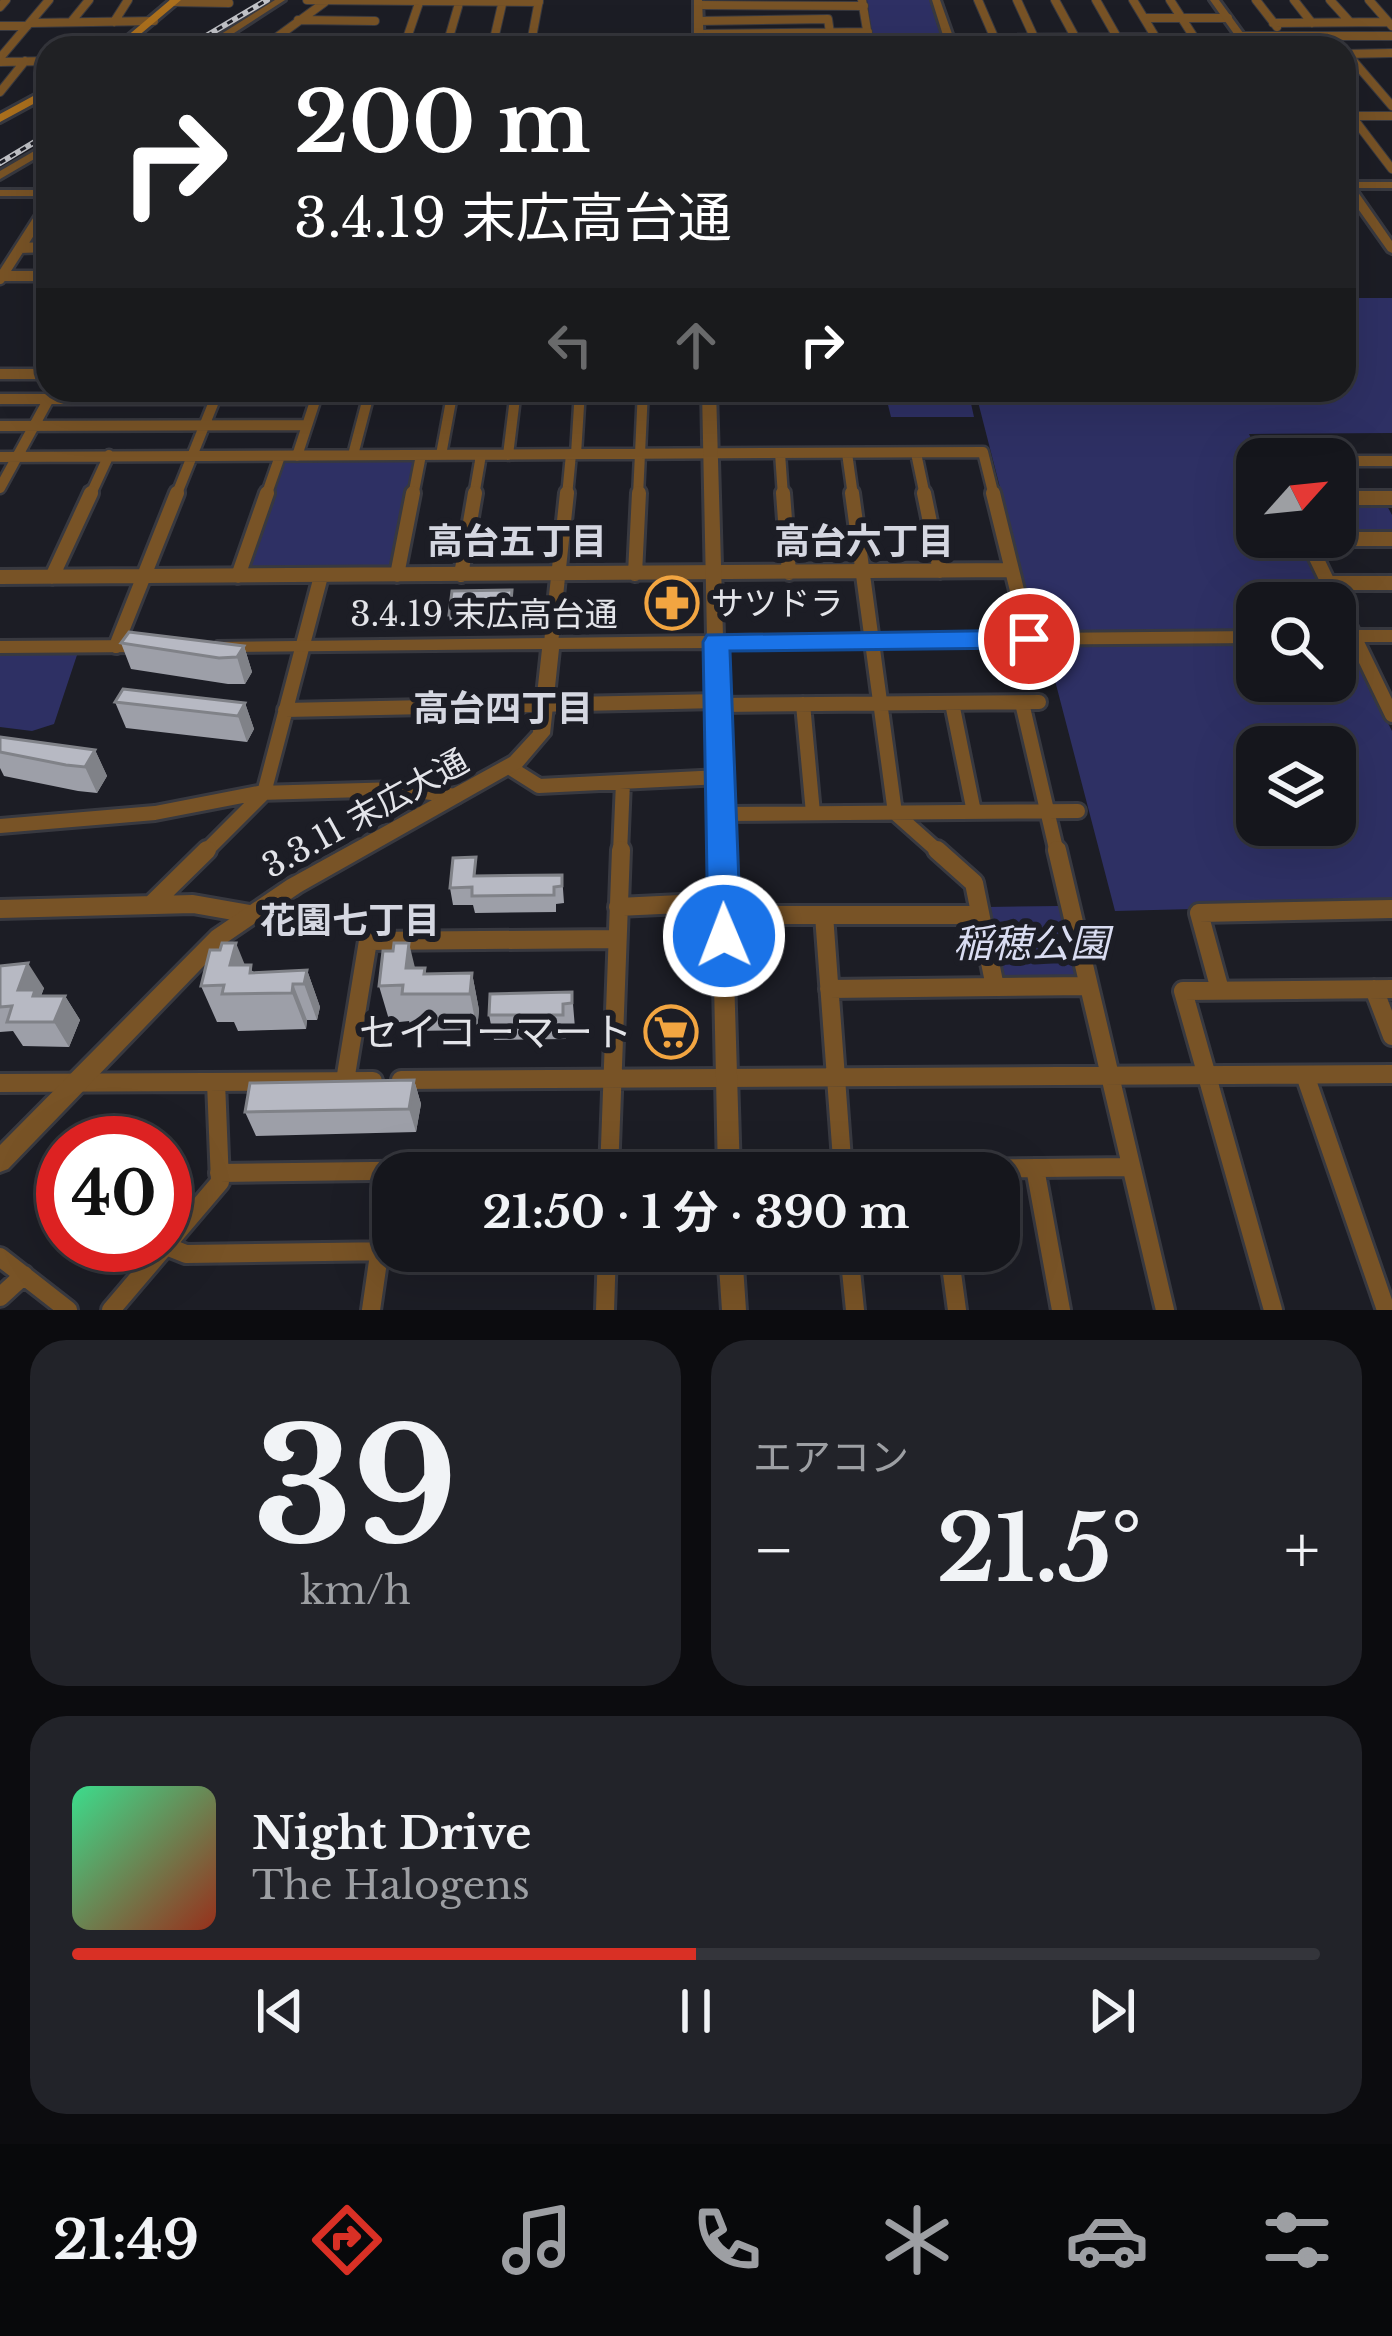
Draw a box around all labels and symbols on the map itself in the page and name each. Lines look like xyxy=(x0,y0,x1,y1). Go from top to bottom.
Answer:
north arrow xyxy=(1236,438,1356,558)
district label: 高台五丁目 xyxy=(427,519,607,564)
district label: 高台六丁目 xyxy=(774,519,954,564)
pharmacy icon: サツドラ xyxy=(644,575,700,631)
place label: サツドラ xyxy=(711,583,843,624)
pin xyxy=(978,588,1080,690)
street label: 3.4.19 末広高台通 xyxy=(350,594,618,635)
district label: 高台四丁目 xyxy=(413,686,593,731)
street label: 3.3.11 末広大通 xyxy=(255,740,475,887)
position arrow xyxy=(661,873,787,999)
district label: 花園七丁目 xyxy=(260,898,440,943)
park label: 稲穂公園 xyxy=(953,919,1114,968)
supermarket icon: セイコーマート xyxy=(643,1004,699,1060)
place label: セイコーマート xyxy=(359,1008,632,1057)
speed limit sign: 40 xyxy=(36,1116,192,1272)

